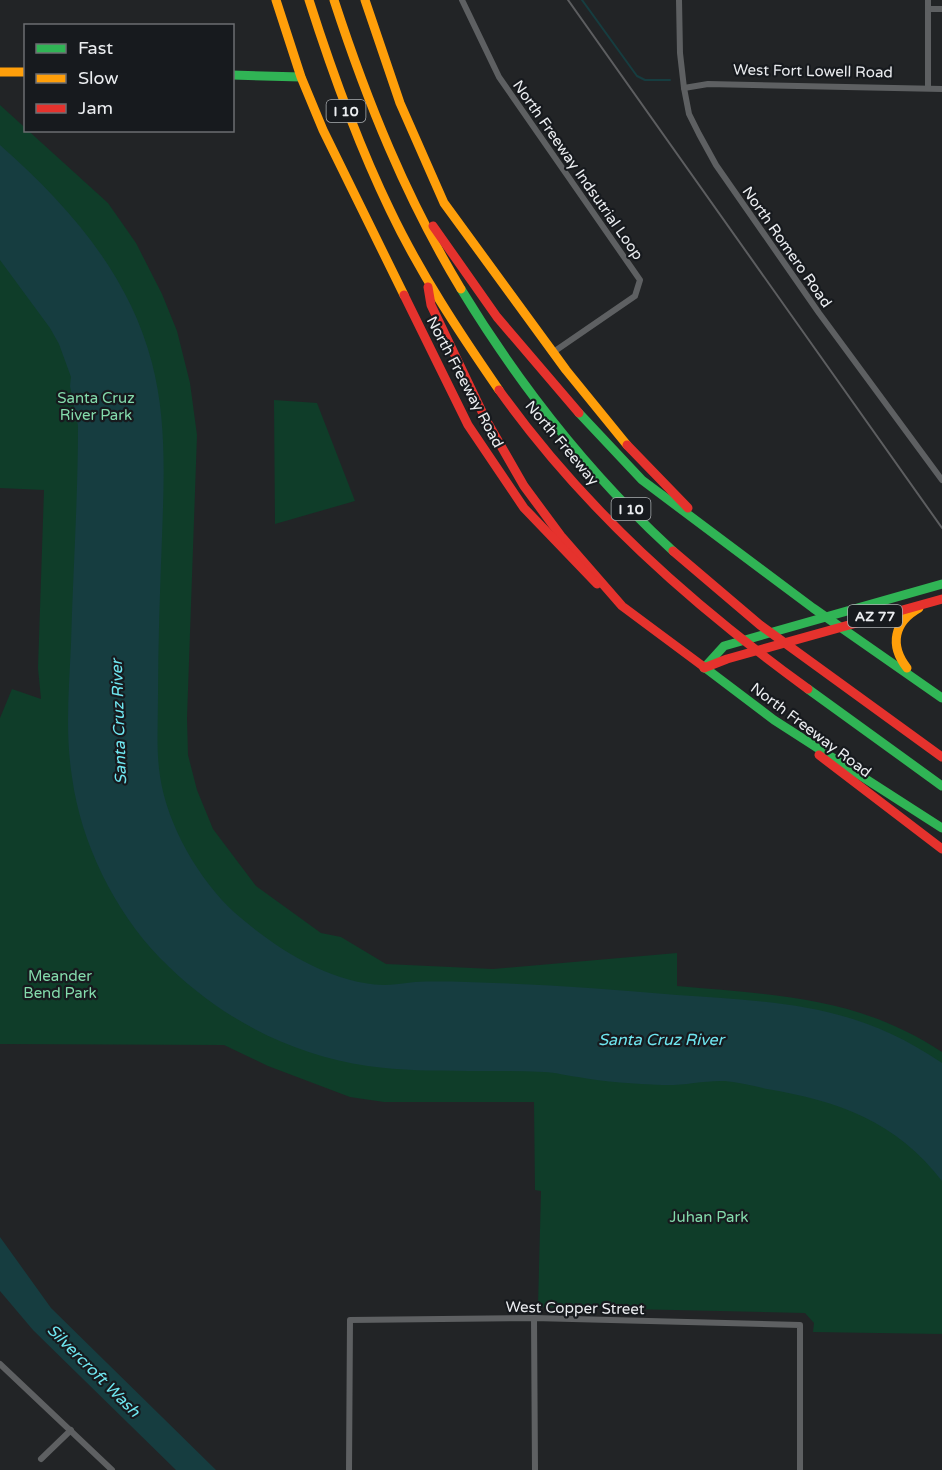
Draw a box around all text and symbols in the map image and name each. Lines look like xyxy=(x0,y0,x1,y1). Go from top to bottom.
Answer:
legend xyxy=(24,24,234,132)
text: Fast xyxy=(78,37,113,59)
street label: West Fort Lowell Road xyxy=(733,61,893,81)
text: Slow xyxy=(78,67,119,89)
street label: North Freeway Indsutrial Loop xyxy=(509,77,647,263)
text: Jam xyxy=(78,97,113,119)
road number: I 10 xyxy=(326,100,366,122)
street label: North Romero Road xyxy=(738,183,836,311)
street label: North Freeway Road xyxy=(423,313,507,451)
park label: Santa Cruz River Park xyxy=(57,389,135,424)
street label: North Freeway xyxy=(521,397,603,489)
road number: I 10 xyxy=(612,498,650,520)
road number: AZ 77 xyxy=(848,605,902,627)
water label: Santa Cruz River xyxy=(107,657,131,785)
street label: North Freeway Road xyxy=(747,679,875,781)
park label: Meander Bend Park xyxy=(23,967,97,1002)
water label: Santa Cruz River xyxy=(598,1030,726,1050)
park label: Juhan Park xyxy=(670,1208,748,1226)
street label: West Copper Street xyxy=(505,1298,645,1318)
water label: Silvercroft Wash xyxy=(43,1320,145,1422)

